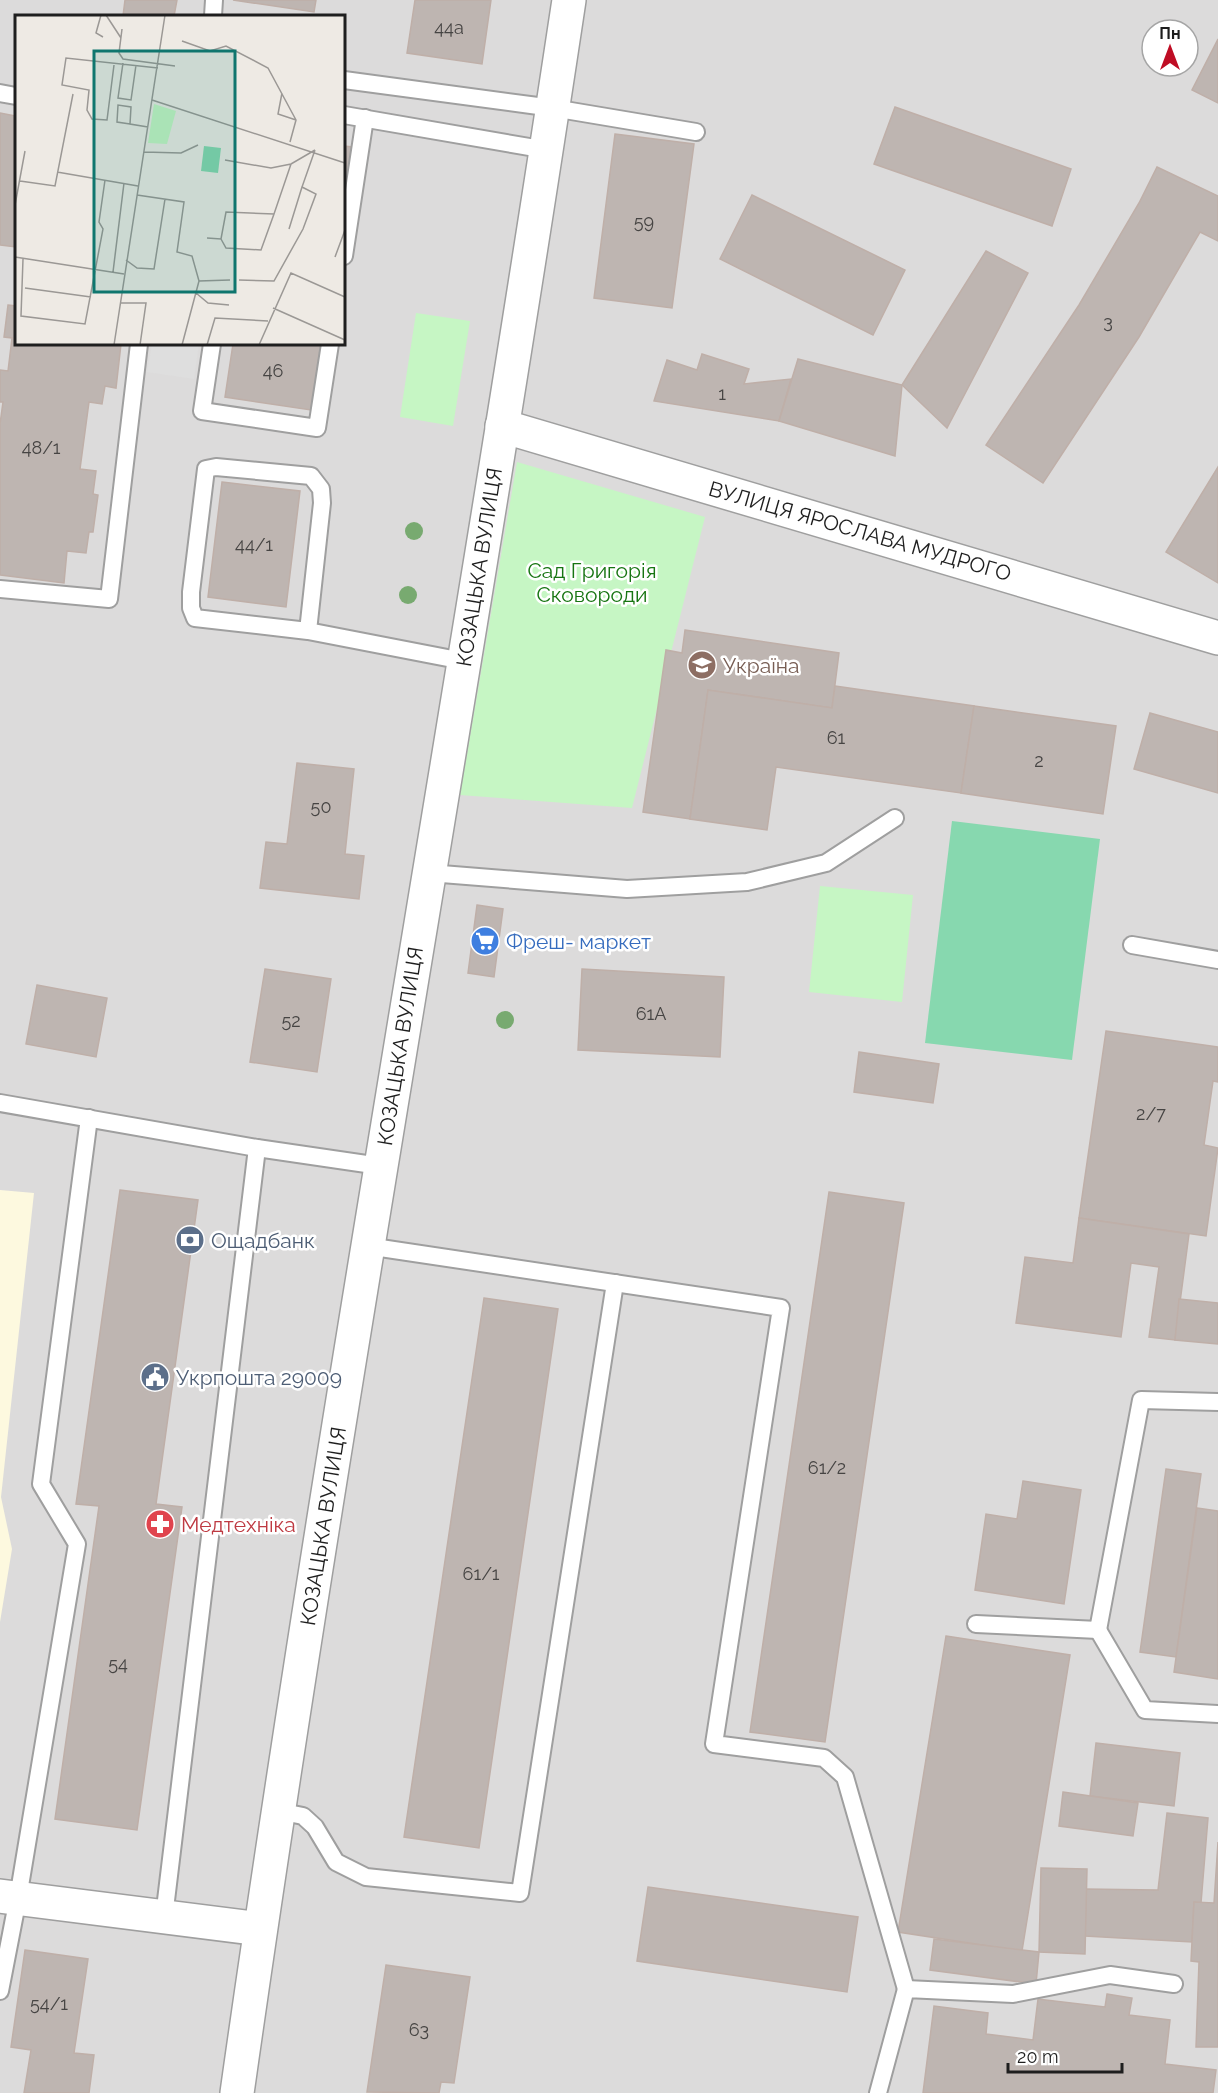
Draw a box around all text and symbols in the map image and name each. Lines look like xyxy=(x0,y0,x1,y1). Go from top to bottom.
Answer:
inset map xyxy=(15,15,345,345)
house number: 44а xyxy=(434,17,464,38)
north arrow xyxy=(1140,18,1200,78)
text: Пн xyxy=(1159,24,1181,43)
house number: 59 xyxy=(634,211,654,232)
house number: 3 xyxy=(1103,311,1113,332)
house number: 46 xyxy=(263,360,283,381)
house number: 1 xyxy=(718,383,726,404)
house number: 48/1 xyxy=(22,437,61,458)
street label: КОЗАЦЬКА ВУЛИЦЯ xyxy=(451,466,507,668)
street label: ВУЛИЦЯ ЯРОСЛАВА МУДРОГО xyxy=(706,476,1014,586)
house number: 44/1 xyxy=(235,534,273,555)
park label: Сад Григорія Сковороди xyxy=(527,558,657,607)
school or university icon: Україна xyxy=(686,649,718,681)
place label: Україна xyxy=(723,653,800,678)
house number: 61 xyxy=(827,727,846,748)
house number: 2 xyxy=(1034,750,1044,771)
house number: 50 xyxy=(311,796,331,817)
supermarket icon: Фреш- маркет xyxy=(469,925,501,957)
place label: Фреш- маркет xyxy=(506,929,651,954)
street label: КОЗАЦЬКА ВУЛИЦЯ xyxy=(372,945,428,1147)
house number: 61А xyxy=(636,1003,666,1024)
house number: 52 xyxy=(281,1010,301,1031)
house number: 2/7 xyxy=(1136,1103,1166,1124)
bank icon: Ощадбанк xyxy=(174,1224,206,1256)
place label: Ощадбанк xyxy=(211,1228,315,1253)
public building icon: Укрпошта 29009 xyxy=(139,1361,171,1393)
place label: Укрпошта 29009 xyxy=(176,1365,342,1390)
street label: КОЗАЦЬКА ВУЛИЦЯ xyxy=(295,1425,351,1627)
house number: 61/2 xyxy=(808,1457,846,1478)
pharmacy icon: Медтехніка xyxy=(144,1508,176,1540)
place label: Медтехніка xyxy=(181,1512,296,1537)
house number: 61/1 xyxy=(463,1563,500,1584)
house number: 54 xyxy=(108,1653,128,1674)
house number: 54/1 xyxy=(30,1993,68,2014)
house number: 63 xyxy=(409,2019,429,2040)
scale bar xyxy=(1008,2036,1122,2074)
text: 20 m xyxy=(1017,2046,1059,2067)

